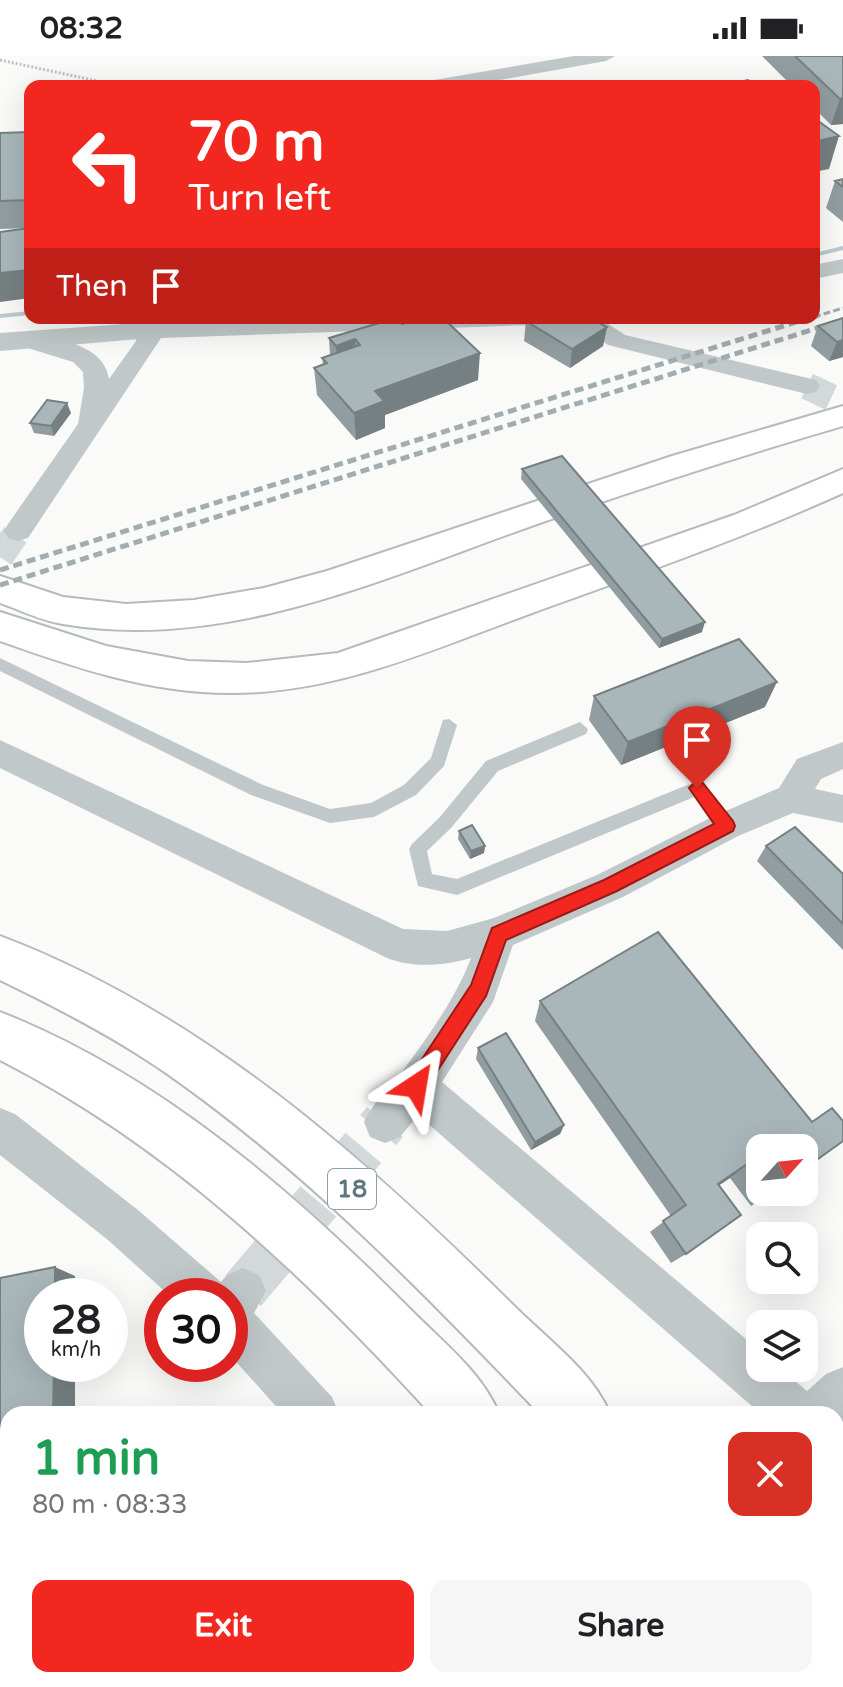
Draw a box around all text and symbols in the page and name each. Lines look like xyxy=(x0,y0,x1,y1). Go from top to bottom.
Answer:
text: 08:32 xyxy=(40,10,123,47)
text: 70 m xyxy=(188,109,324,176)
icon: left xyxy=(56,112,160,216)
text: Turn left xyxy=(188,177,331,220)
icon: arrive xyxy=(144,264,188,308)
text: Then xyxy=(56,268,128,305)
pin xyxy=(663,706,731,788)
icon: arrive xyxy=(675,718,719,762)
position arrow xyxy=(374,1044,458,1128)
north arrow xyxy=(746,1134,818,1206)
map controls xyxy=(746,1134,818,1382)
road number: 18 xyxy=(328,1169,376,1209)
button: search xyxy=(746,1222,818,1294)
speed limit sign: 30 xyxy=(144,1278,248,1382)
text: 28 xyxy=(51,1296,101,1344)
button: layers xyxy=(746,1310,818,1382)
text: km/h xyxy=(51,1338,101,1362)
text: 1 min xyxy=(32,1430,160,1488)
button: close xyxy=(728,1432,812,1516)
text: 80 m · 08:33 xyxy=(32,1489,188,1520)
button: Exit xyxy=(32,1580,414,1672)
button: Share xyxy=(430,1580,812,1672)

